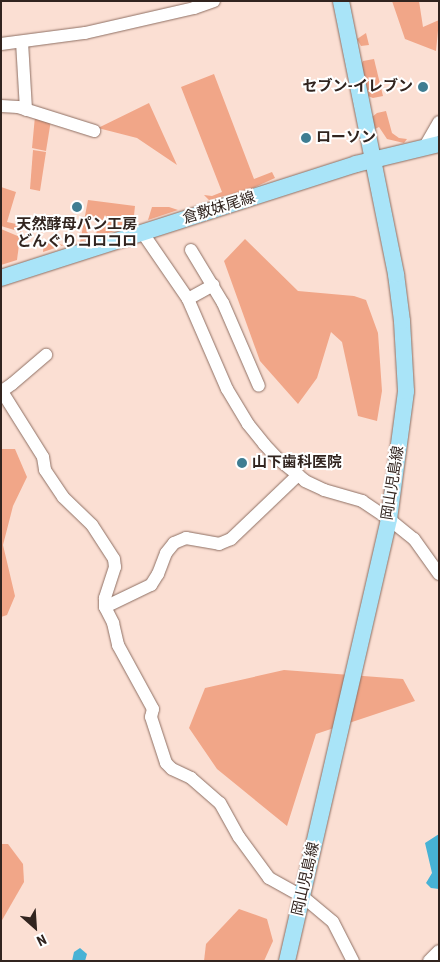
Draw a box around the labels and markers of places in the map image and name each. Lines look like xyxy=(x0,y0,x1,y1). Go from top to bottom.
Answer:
place label: セブン-イレブン xyxy=(303,78,413,96)
marker: セブン-イレブン xyxy=(417,81,429,93)
place label: ローソン xyxy=(316,129,376,147)
marker: ローソン xyxy=(300,132,312,144)
marker: 天然酵母パン工房 どんぐりコロコロ xyxy=(71,201,83,213)
place label: 天然酵母パン工房 どんぐりコロコロ xyxy=(17,215,137,250)
place label: 山下歯科医院 xyxy=(252,454,342,472)
marker: 山下歯科医院 xyxy=(236,457,248,469)

